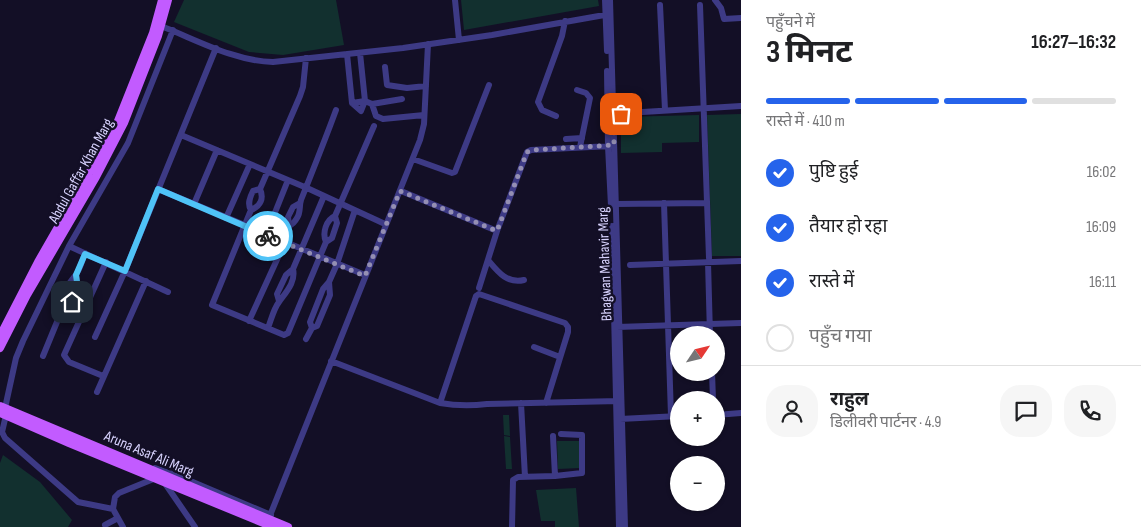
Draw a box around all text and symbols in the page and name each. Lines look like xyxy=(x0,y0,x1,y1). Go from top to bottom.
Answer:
text: पहुँचने में xyxy=(766,13,815,32)
text: 16:27–16:32 xyxy=(1031,31,1116,54)
text: 3 मिनट xyxy=(766,33,853,72)
pin xyxy=(600,93,642,135)
icon: bag xyxy=(607,100,635,128)
text: रास्ते में · 410 m xyxy=(766,112,845,131)
street label: Abdul Gaffar Khan Marg xyxy=(44,115,118,228)
icon: check xyxy=(766,159,794,187)
text: पुष्टि हुई xyxy=(809,160,858,183)
text: 16:02 xyxy=(1087,163,1116,182)
street label: Bhagwan Mahavir Marg xyxy=(594,207,616,321)
courier xyxy=(243,211,293,261)
icon: check xyxy=(766,214,794,242)
text: तैयार हो रहा xyxy=(809,215,887,238)
text: 16:09 xyxy=(1086,218,1116,237)
icon: bike xyxy=(254,222,282,250)
icon: check xyxy=(766,269,794,297)
text: रास्ते में xyxy=(809,270,854,293)
text: 16:11 xyxy=(1089,273,1116,292)
pin xyxy=(51,281,93,323)
icon: home xyxy=(58,288,86,316)
text: पहुँच गया xyxy=(809,325,872,348)
north arrow xyxy=(670,326,725,381)
map controls xyxy=(670,326,725,511)
button: person xyxy=(766,385,818,437)
button: chat xyxy=(1000,385,1052,437)
button: phone xyxy=(1064,385,1116,437)
text: राहुल xyxy=(830,388,869,411)
button: + xyxy=(670,391,725,446)
text: डिलीवरी पार्टनर · 4.9 xyxy=(830,413,941,432)
street label: Aruna Asaf Ali Marg xyxy=(100,426,197,481)
button: − xyxy=(670,456,725,511)

